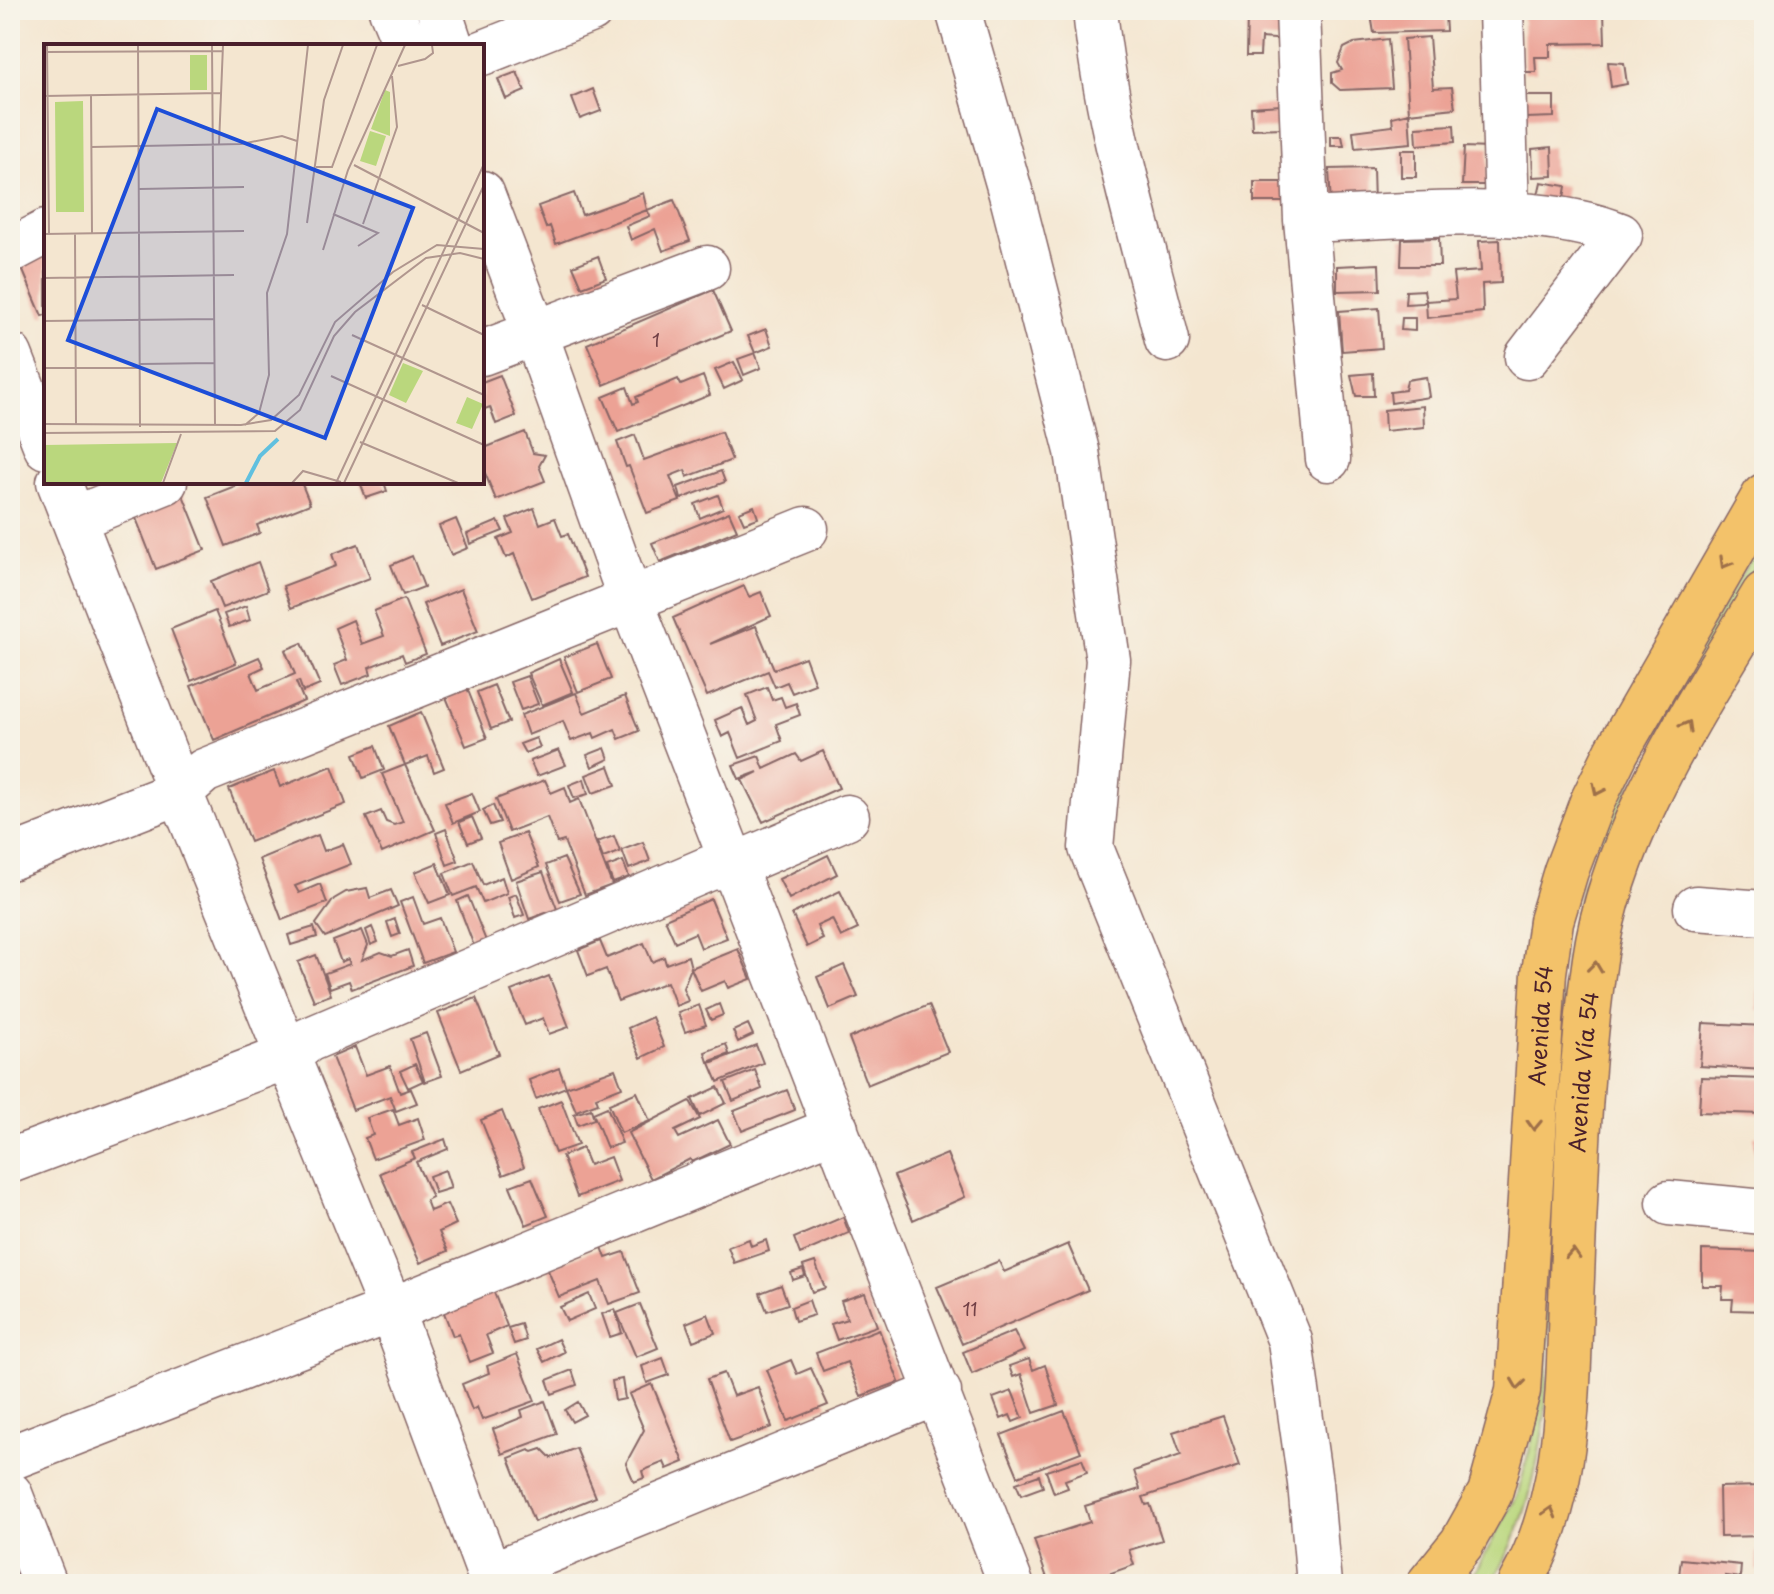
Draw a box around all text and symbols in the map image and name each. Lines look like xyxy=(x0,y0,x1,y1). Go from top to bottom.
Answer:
inset map xyxy=(44,44,484,484)
house number: 1 xyxy=(652,326,660,353)
one-way arrow xyxy=(1719,554,1735,569)
one-way arrow xyxy=(1677,720,1693,735)
one-way arrow xyxy=(1592,782,1608,796)
one-way arrow xyxy=(1586,960,1603,973)
street label: Avenida 54 xyxy=(1519,963,1560,1087)
street label: Avenida Vía 54 xyxy=(1559,989,1606,1154)
one-way arrow xyxy=(1526,1119,1543,1132)
one-way arrow xyxy=(1564,1247,1581,1260)
house number: 11 xyxy=(962,1295,978,1322)
one-way arrow xyxy=(1509,1378,1526,1391)
one-way arrow xyxy=(1541,1506,1557,1520)

